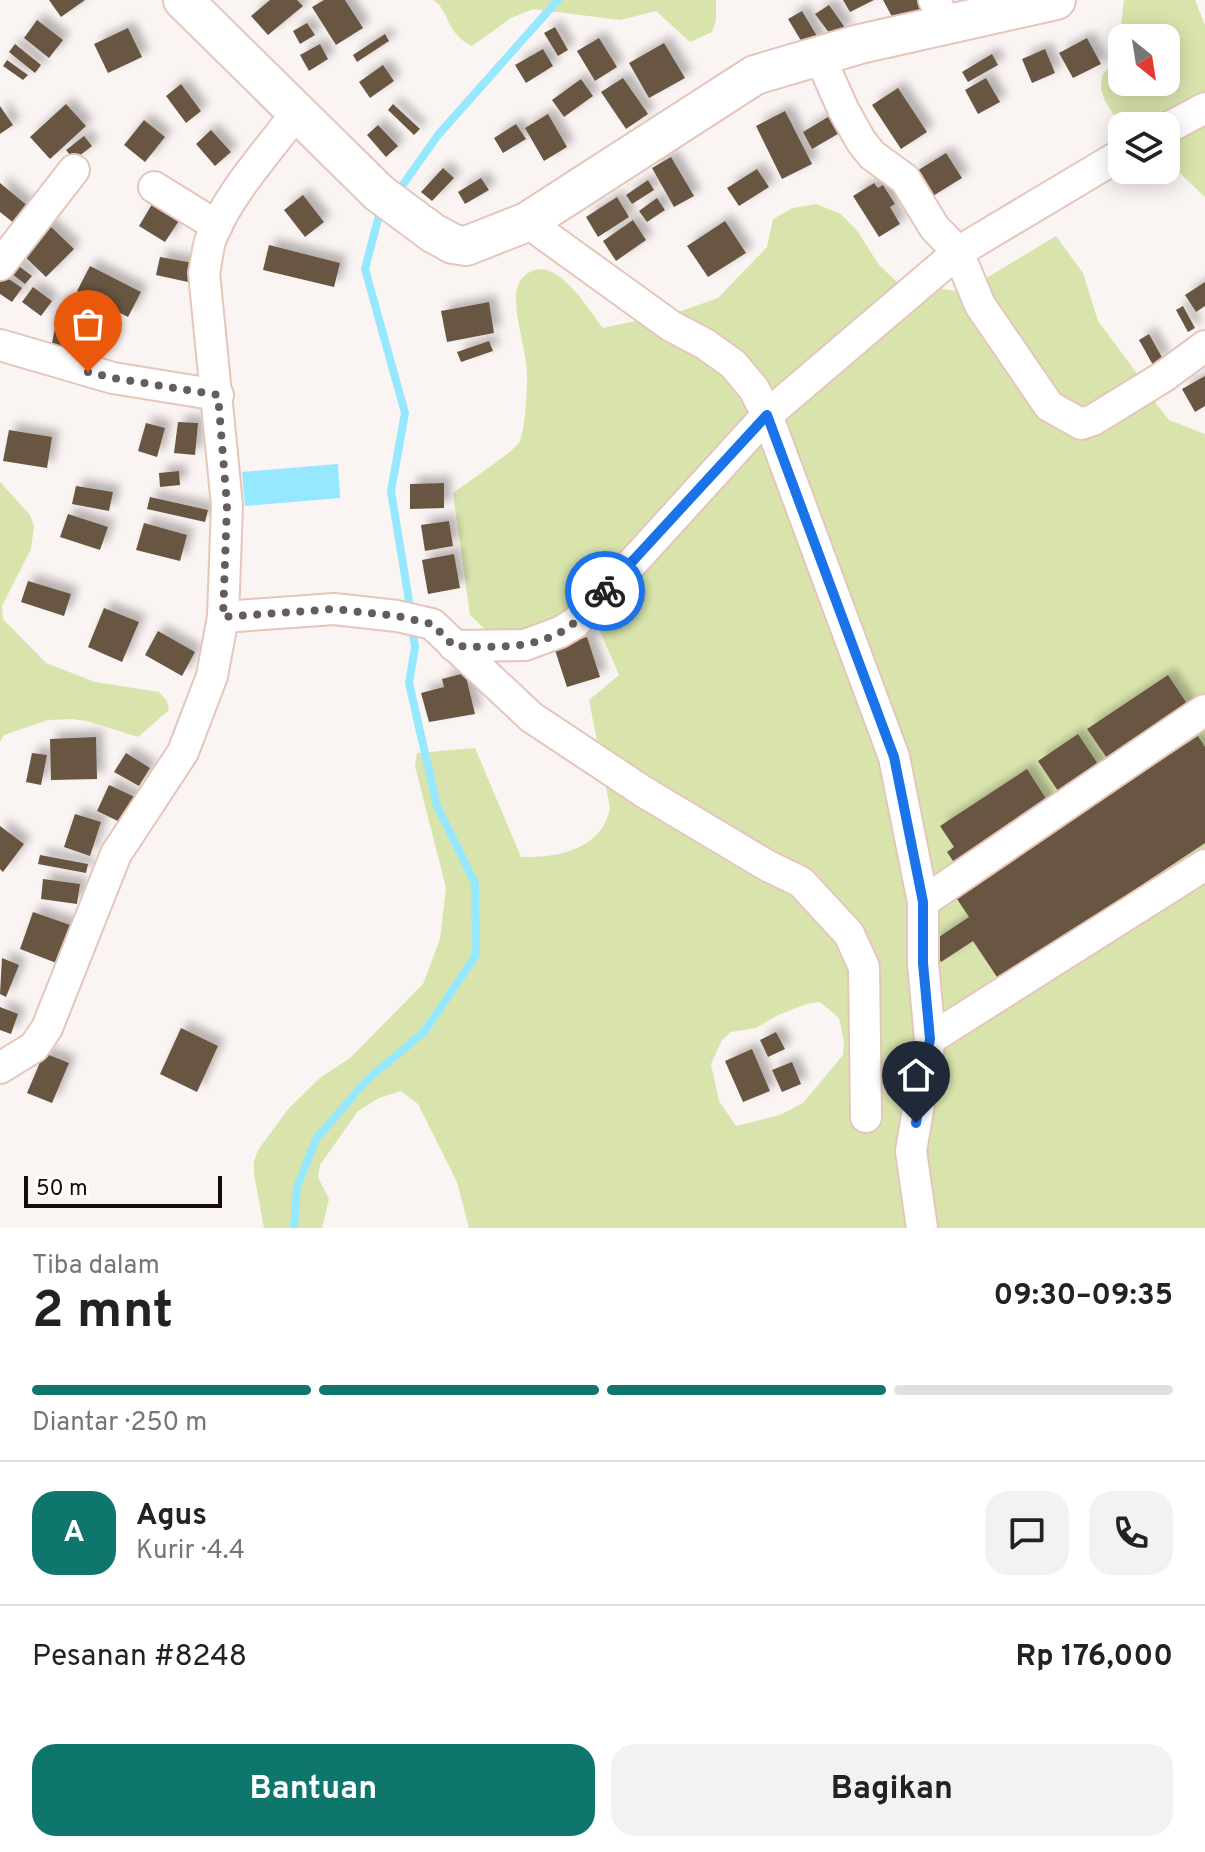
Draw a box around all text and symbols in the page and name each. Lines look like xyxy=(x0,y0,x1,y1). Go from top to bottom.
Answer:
north arrow xyxy=(1108,24,1180,96)
map controls xyxy=(1108,24,1180,184)
button: layers xyxy=(1108,112,1180,184)
pin xyxy=(54,290,122,372)
icon: bag xyxy=(66,302,110,346)
courier xyxy=(565,551,645,631)
icon: bike xyxy=(583,569,627,613)
pin xyxy=(882,1041,950,1123)
icon: home xyxy=(894,1053,938,1097)
scale bar xyxy=(24,1172,222,1208)
text: 50 m xyxy=(36,1176,88,1203)
text: Tiba dalam xyxy=(32,1250,160,1283)
text: 09:30–09:35 xyxy=(994,1278,1173,1315)
text: 2 mnt xyxy=(32,1280,173,1346)
text: Diantar · 250 m xyxy=(32,1407,207,1440)
button: chat xyxy=(985,1491,1069,1575)
button: phone xyxy=(1089,1491,1173,1575)
text: Agus xyxy=(136,1498,207,1535)
text: A xyxy=(63,1515,85,1552)
text: Kurir · 4.4 xyxy=(136,1535,245,1568)
text: Pesanan #8248 xyxy=(32,1639,247,1676)
text: Rp 176,000 xyxy=(1016,1639,1173,1676)
button: Bantuan xyxy=(32,1744,595,1836)
button: Bagikan xyxy=(611,1744,1173,1836)

